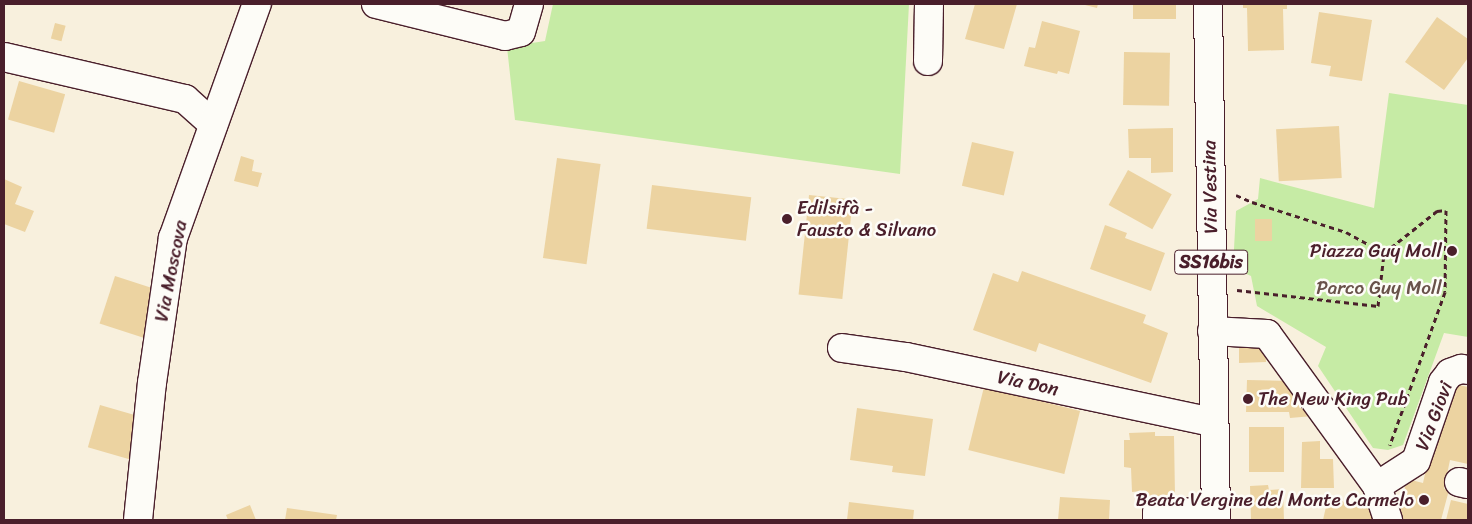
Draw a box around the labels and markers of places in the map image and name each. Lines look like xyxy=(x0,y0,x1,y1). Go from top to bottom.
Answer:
place label: Edilsifà - Fausto & Silvano xyxy=(797,197,936,241)
marker: Edilsifà - Fausto & Silvano xyxy=(781,213,793,225)
place label: Piazza Guy Moll xyxy=(1310,240,1442,262)
marker: Piazza Guy Moll xyxy=(1446,245,1458,257)
place label: The New King Pub xyxy=(1258,388,1408,410)
marker: The New King Pub xyxy=(1242,393,1254,405)
place label: Beata Vergine del Monte Carmelo xyxy=(1136,489,1414,511)
marker: Beata Vergine del Monte Carmelo xyxy=(1418,494,1430,506)

